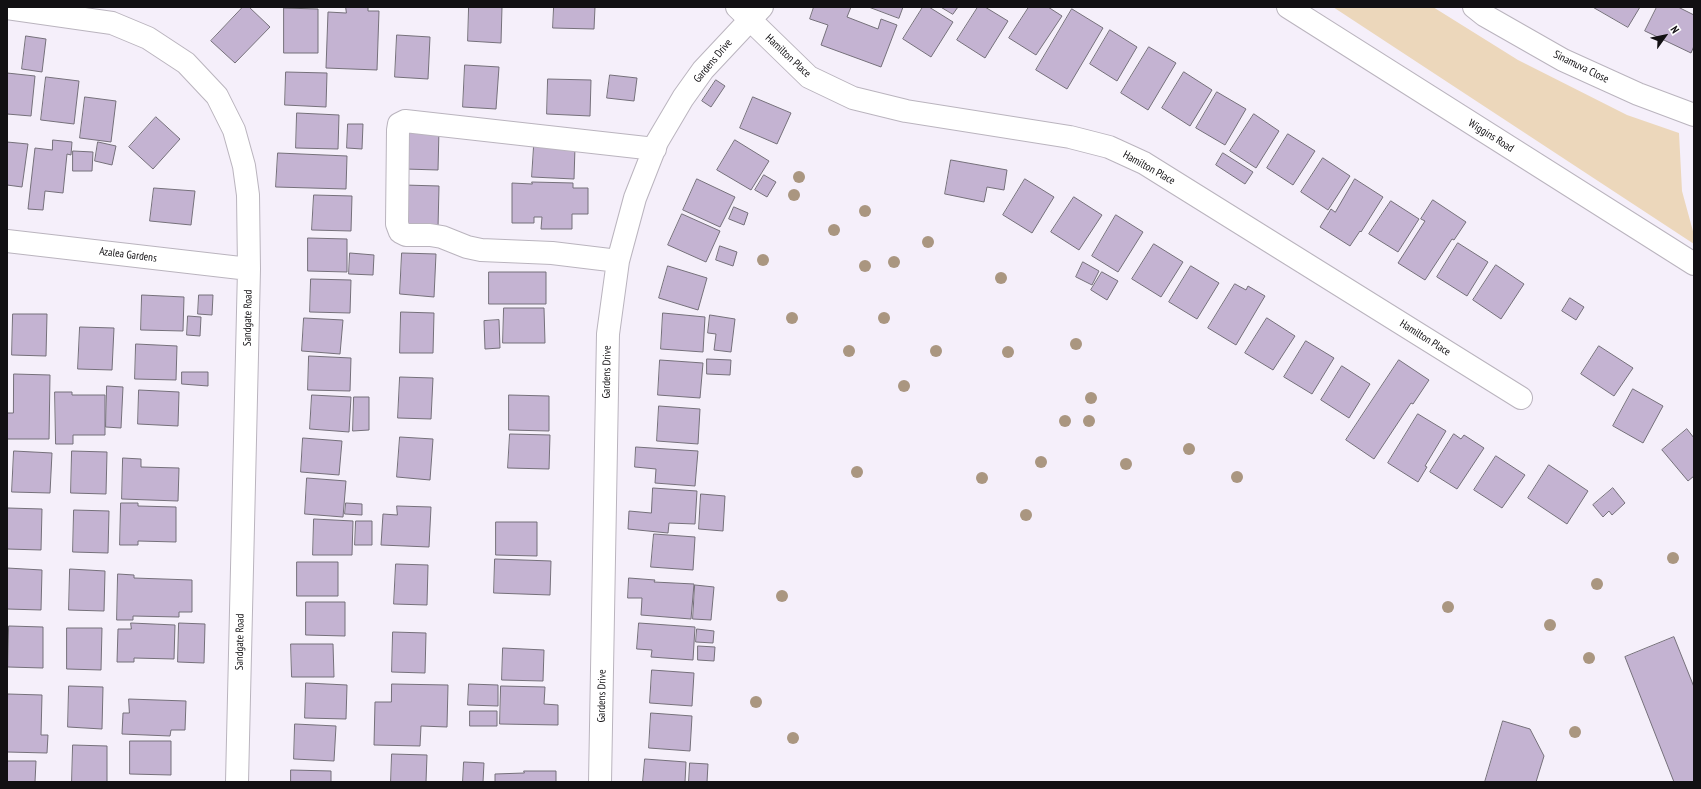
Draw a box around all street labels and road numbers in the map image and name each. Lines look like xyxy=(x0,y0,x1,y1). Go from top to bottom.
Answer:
street label: Hamilton Place xyxy=(762,32,814,80)
street label: Gardens Drive xyxy=(691,36,735,86)
street label: Sinamuva Close xyxy=(1551,48,1611,86)
street label: Wiggins Road xyxy=(1466,117,1516,155)
street label: Hamilton Place xyxy=(1121,148,1177,188)
street label: Azalea Gardens xyxy=(98,245,158,265)
street label: Sandgate Road xyxy=(241,290,255,346)
street label: Hamilton Place xyxy=(1397,317,1453,359)
street label: Gardens Drive xyxy=(600,345,614,399)
street label: Sandgate Road xyxy=(233,614,247,670)
street label: Gardens Drive xyxy=(595,669,609,723)

